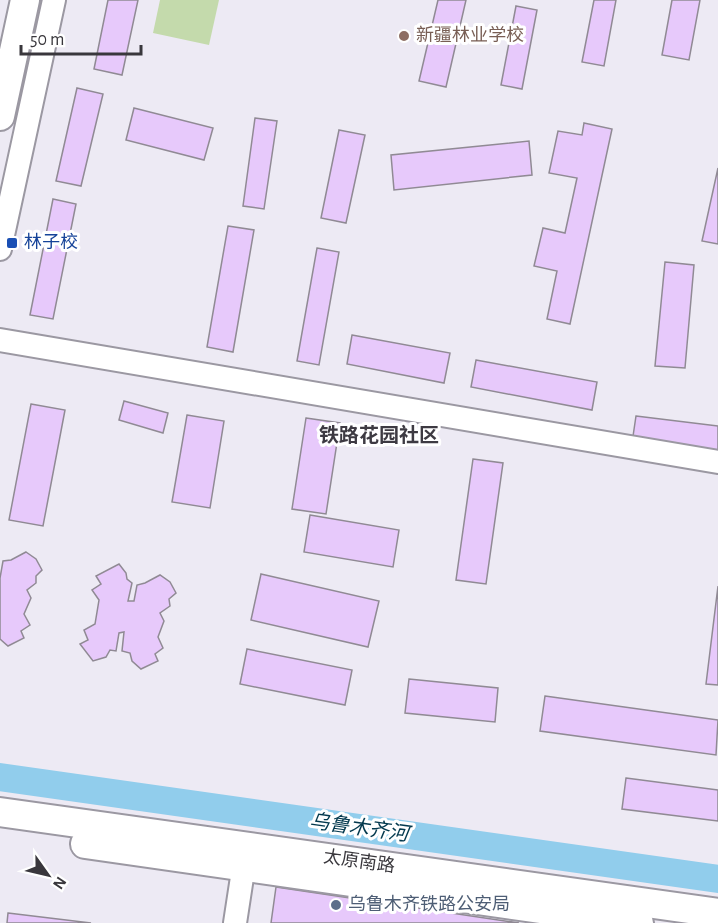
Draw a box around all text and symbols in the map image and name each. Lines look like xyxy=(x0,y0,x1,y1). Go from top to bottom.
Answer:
scale bar xyxy=(21,18,141,56)
place label: 新疆林业学校 xyxy=(416,25,524,45)
marker: 新疆林业学校 xyxy=(397,29,411,43)
text: 50 m xyxy=(30,31,64,49)
place label: 林子校 xyxy=(24,232,78,252)
marker: 林子校 xyxy=(5,236,19,250)
district label: 铁路花园社区 xyxy=(319,424,439,446)
water label: 乌鲁木齐河 xyxy=(308,810,414,845)
north arrow xyxy=(18,845,78,905)
street label: 太原南路 xyxy=(322,846,396,876)
text: N xyxy=(50,874,69,892)
place label: 乌鲁木齐铁路公安局 xyxy=(348,894,510,914)
marker: 乌鲁木齐铁路公安局 xyxy=(329,898,343,912)

